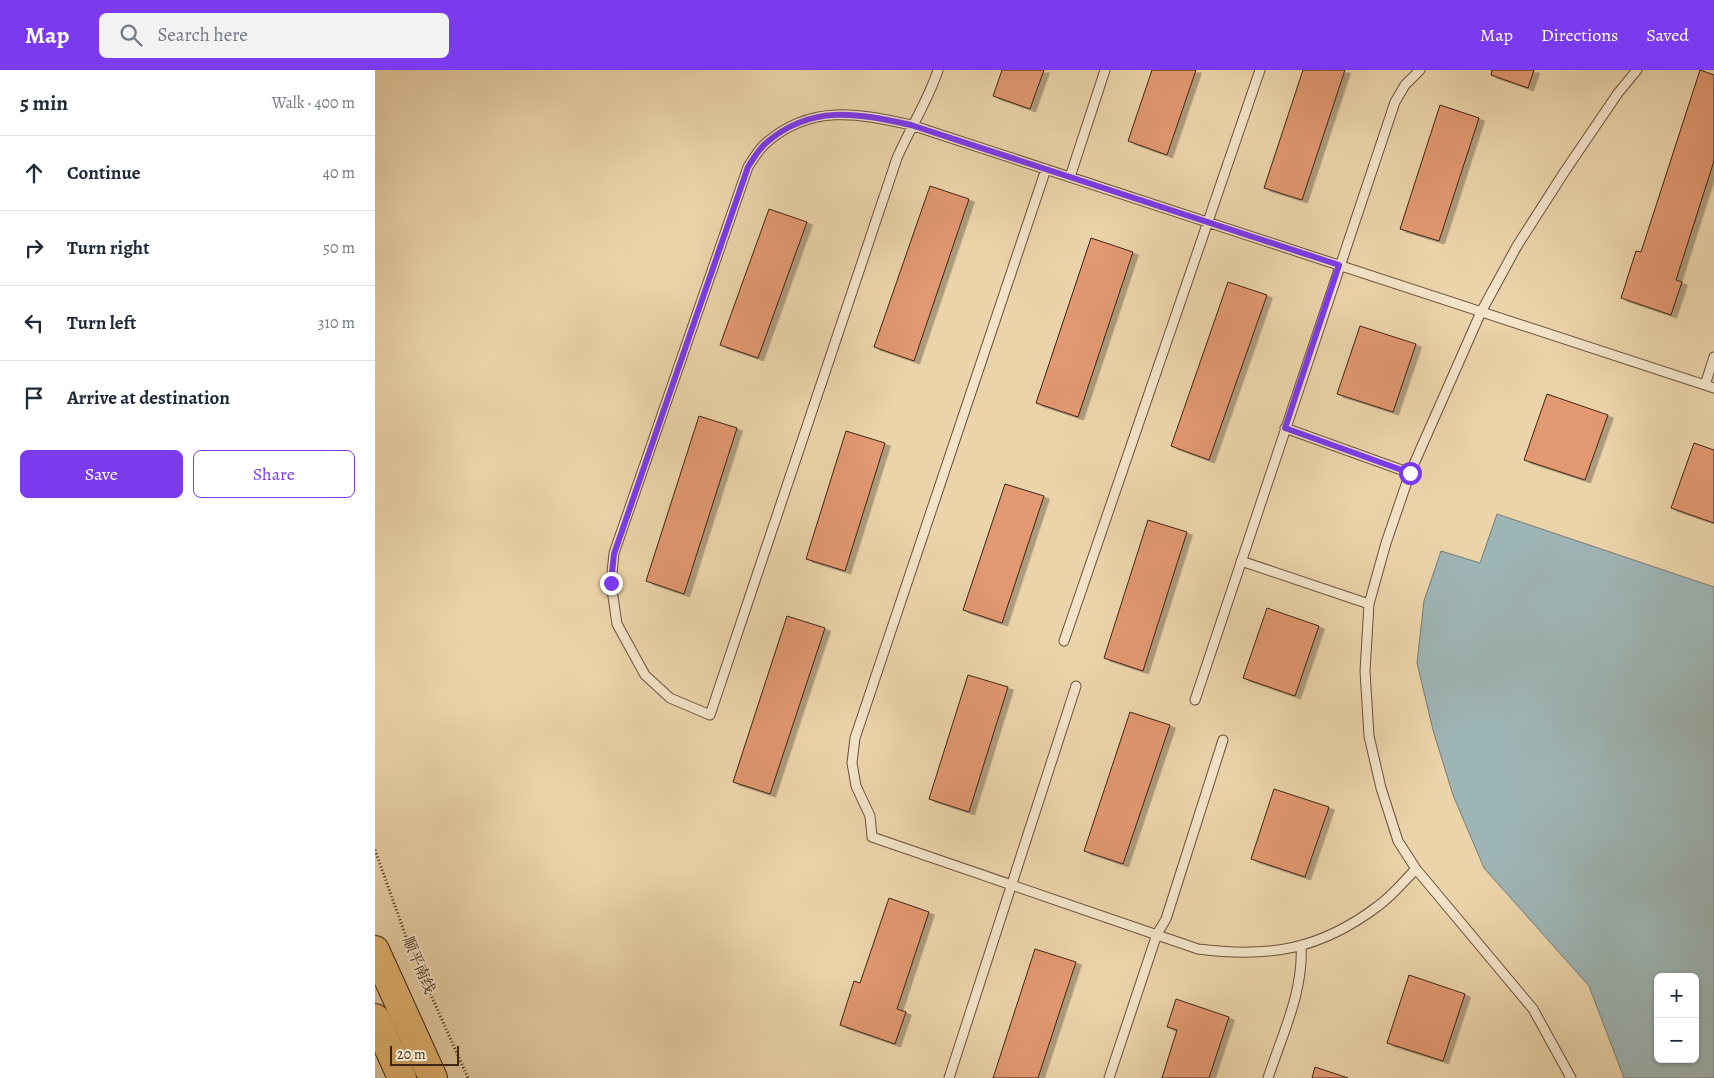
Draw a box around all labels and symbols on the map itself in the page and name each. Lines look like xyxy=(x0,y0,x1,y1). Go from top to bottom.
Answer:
route start xyxy=(1399,462,1422,485)
route end xyxy=(600,572,623,595)
street label: 顺平南线 xyxy=(398,933,440,997)
scale bar xyxy=(390,1043,459,1066)

